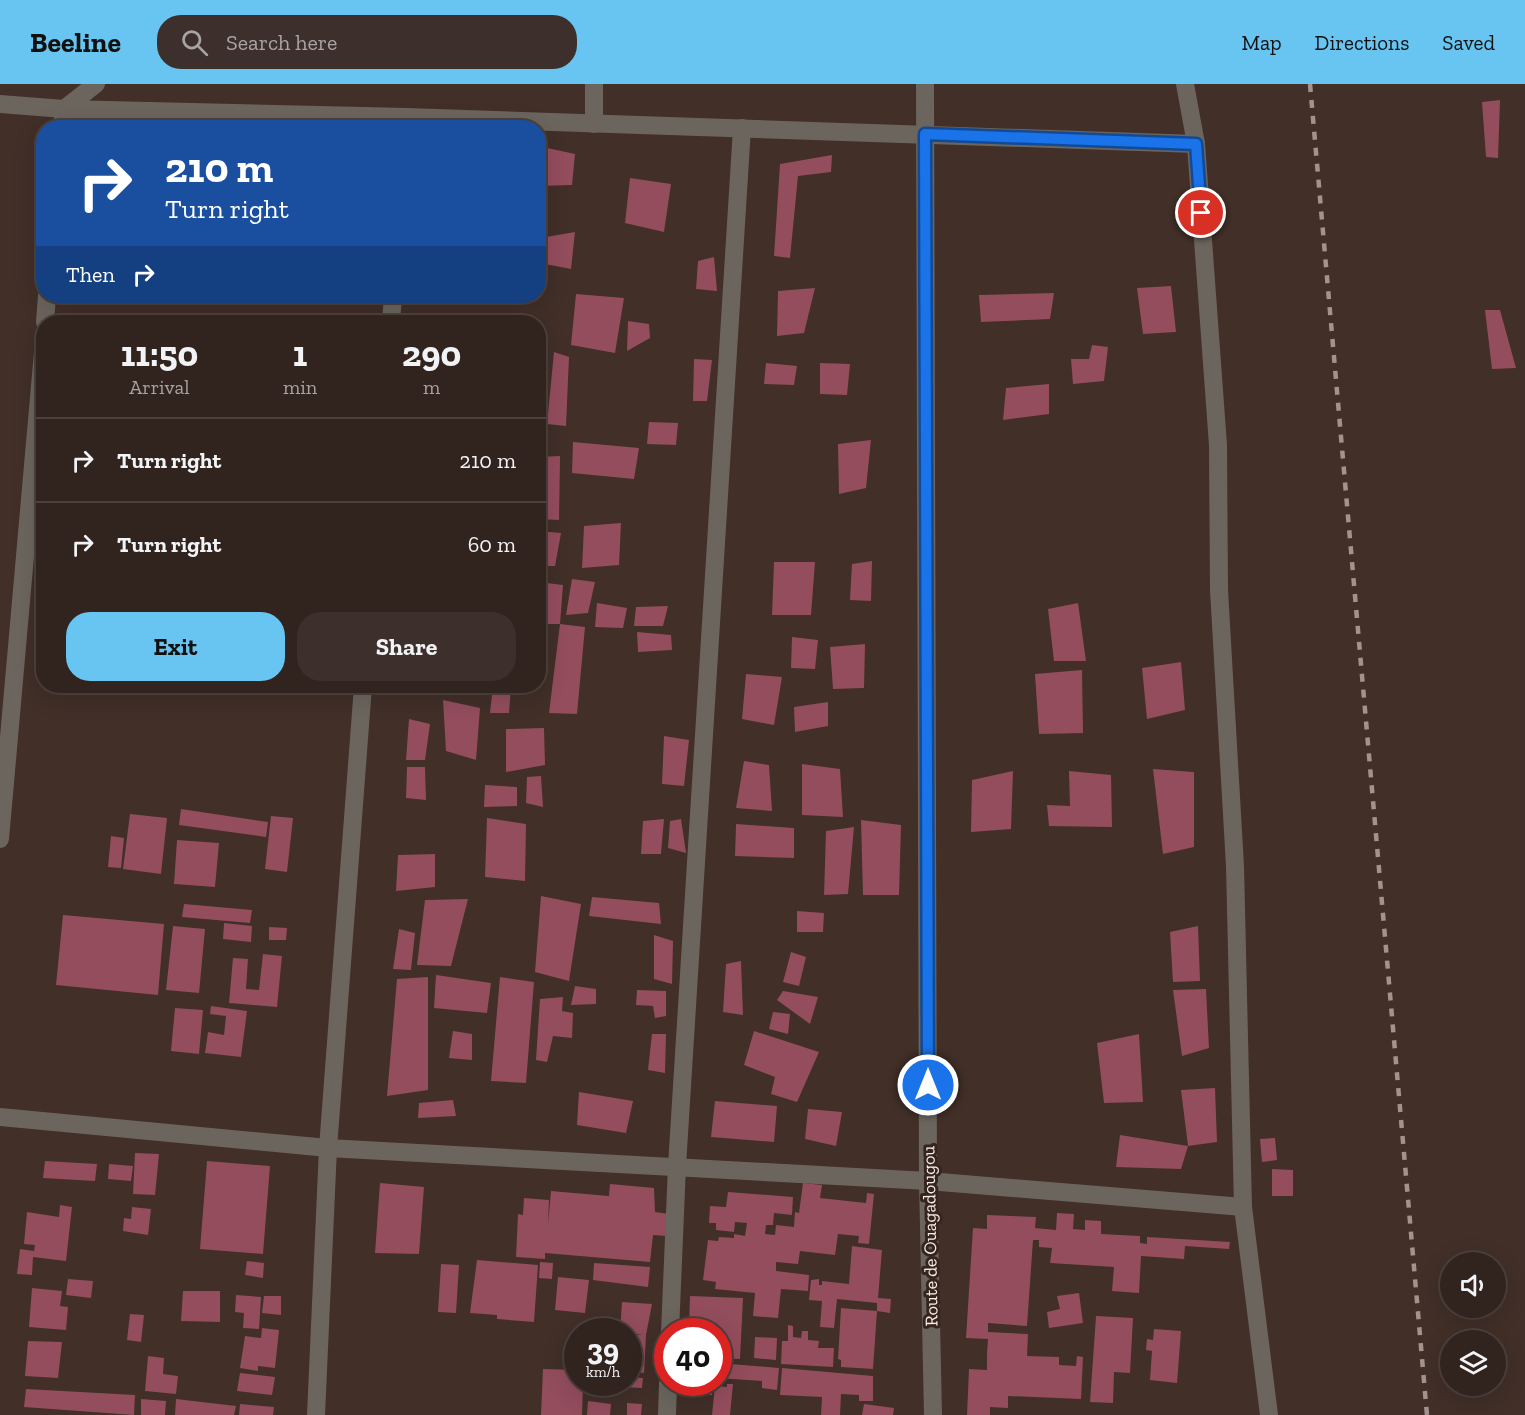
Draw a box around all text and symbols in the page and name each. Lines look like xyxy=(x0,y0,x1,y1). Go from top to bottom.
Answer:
search box xyxy=(157,15,577,69)
text: Beeline xyxy=(30,26,121,59)
icon: search xyxy=(178,26,211,59)
text: Search here xyxy=(226,29,337,56)
text: Map xyxy=(1242,30,1282,55)
text: Directions xyxy=(1315,30,1409,55)
text: Saved xyxy=(1442,30,1495,55)
text: 210 m xyxy=(165,142,273,193)
icon: right xyxy=(66,144,144,222)
pin xyxy=(1175,187,1226,238)
text: Turn right xyxy=(165,193,289,225)
icon: arrive xyxy=(1184,196,1217,229)
icon: right xyxy=(127,258,160,291)
text: Then xyxy=(66,261,115,288)
text: 11:50 xyxy=(121,332,198,375)
text: 1 xyxy=(293,332,307,375)
text: 290 xyxy=(402,332,461,375)
text: Arrival xyxy=(129,375,190,399)
text: min xyxy=(283,375,317,399)
text: m xyxy=(423,375,440,399)
icon: right xyxy=(66,444,99,477)
text: Turn right xyxy=(117,447,221,474)
text: 210 m xyxy=(460,447,516,474)
icon: right xyxy=(66,528,99,561)
text: Turn right xyxy=(117,531,221,558)
text: 60 m xyxy=(468,531,516,558)
button: Exit xyxy=(66,612,285,681)
button: Share xyxy=(297,612,516,681)
position arrow xyxy=(896,1053,960,1117)
street label: Route de Ouagadougou xyxy=(917,1145,943,1327)
map controls xyxy=(1440,1252,1506,1396)
button: sound xyxy=(1440,1252,1506,1318)
speed limit sign: 40 xyxy=(654,1318,732,1396)
button: layers xyxy=(1440,1330,1506,1396)
text: 39 xyxy=(587,1332,619,1368)
text: km/h xyxy=(586,1363,620,1381)

